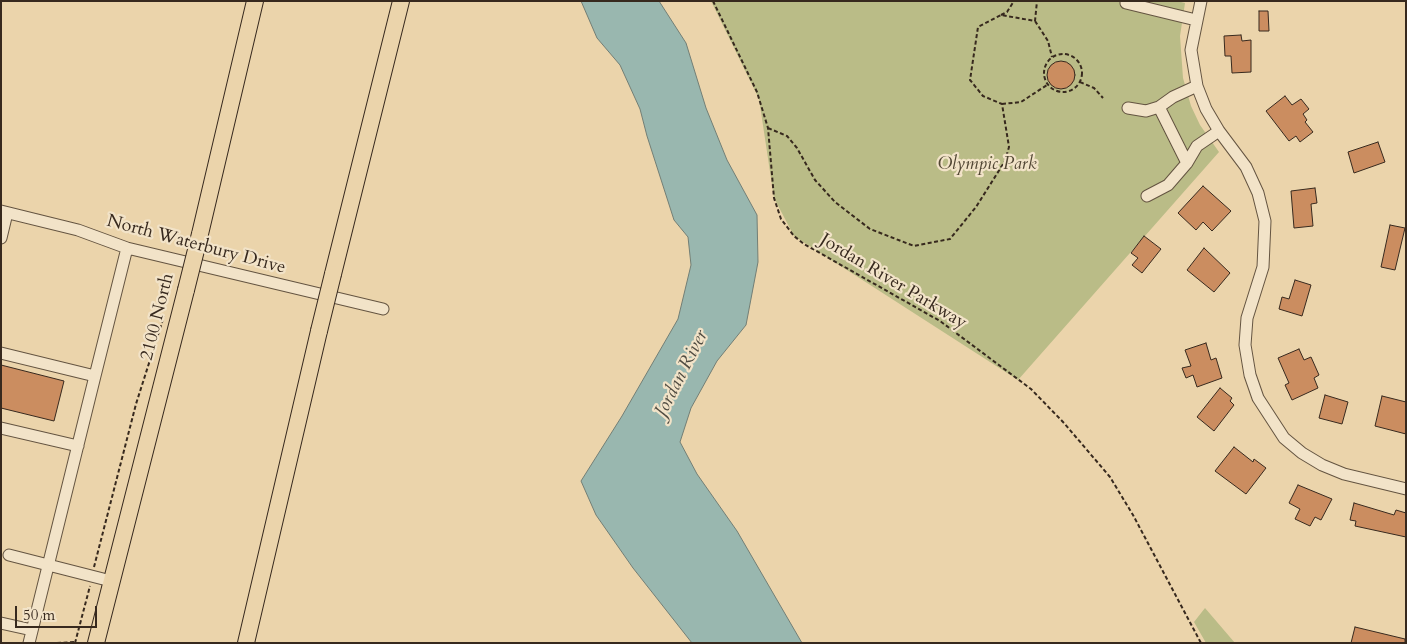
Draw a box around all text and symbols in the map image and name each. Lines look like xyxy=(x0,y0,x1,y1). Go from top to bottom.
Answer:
park label: Olympic Park xyxy=(937,154,1037,176)
street label: North Waterbury Drive xyxy=(104,211,288,279)
street label: Jordan River Parkway xyxy=(816,230,970,334)
street label: 2100 North xyxy=(137,271,179,363)
water label: Jordan River xyxy=(650,327,714,421)
scale bar xyxy=(18,596,100,628)
text: 50 m xyxy=(23,605,55,625)

